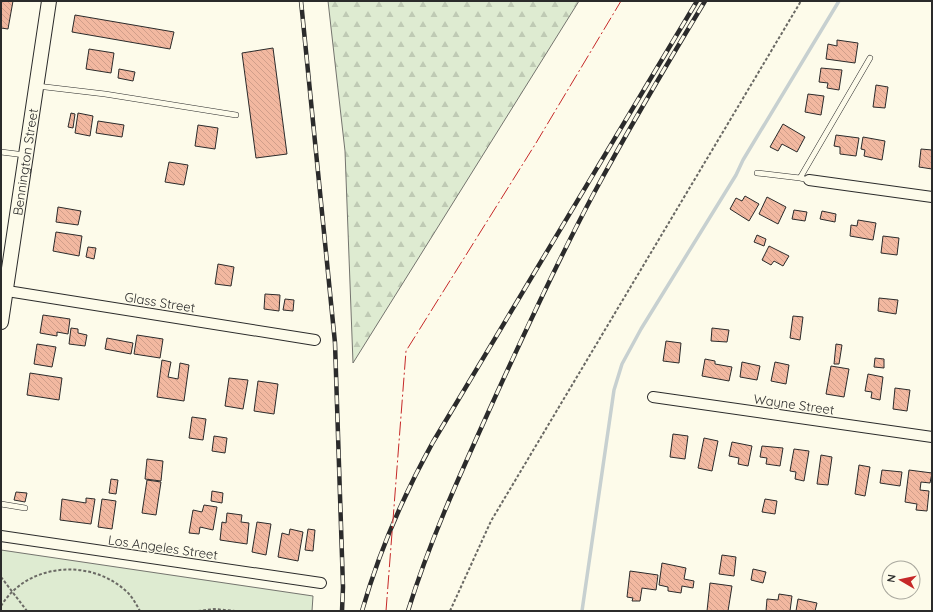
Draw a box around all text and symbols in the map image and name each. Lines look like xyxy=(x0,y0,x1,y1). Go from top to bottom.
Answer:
street label: Bennington Street xyxy=(9,107,41,216)
street label: Glass Street xyxy=(124,289,196,315)
street label: Wayne Street xyxy=(752,390,836,418)
street label: Los Angeles Street xyxy=(107,531,219,563)
north arrow xyxy=(881,560,921,600)
text: N xyxy=(884,573,899,584)

